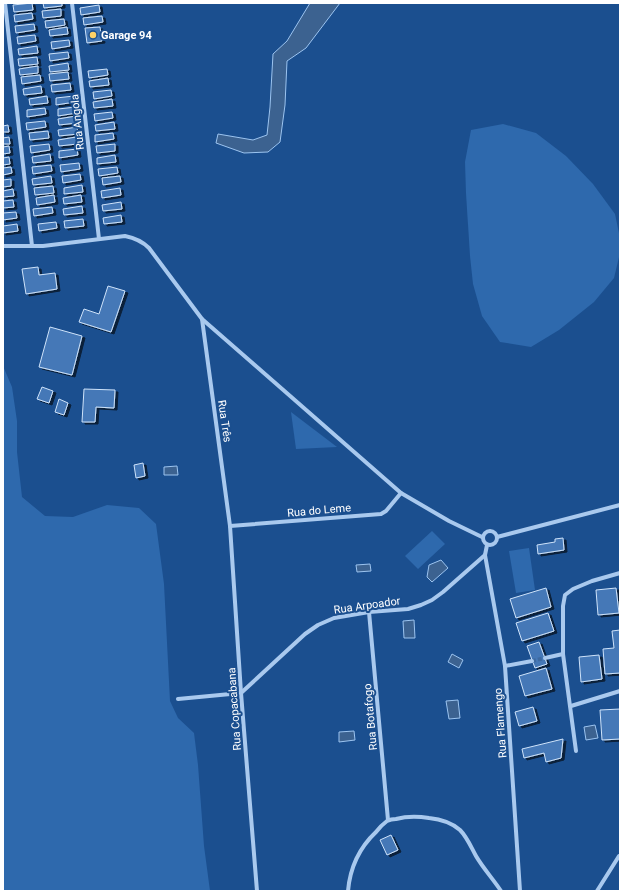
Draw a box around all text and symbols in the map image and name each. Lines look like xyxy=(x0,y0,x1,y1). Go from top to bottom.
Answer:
place label: Garage 94 xyxy=(101,29,152,42)
marker: Garage 94 xyxy=(88,30,98,40)
street label: Rua Angola xyxy=(68,93,87,150)
street label: Rua Três xyxy=(215,399,234,443)
street label: Rua do Leme xyxy=(287,501,352,520)
street label: Rua Arpoador xyxy=(333,594,401,617)
street label: Rua Copacabana xyxy=(225,667,244,751)
street label: Rua Botafogo xyxy=(361,683,380,751)
street label: Rua Flamengo xyxy=(492,687,509,758)

